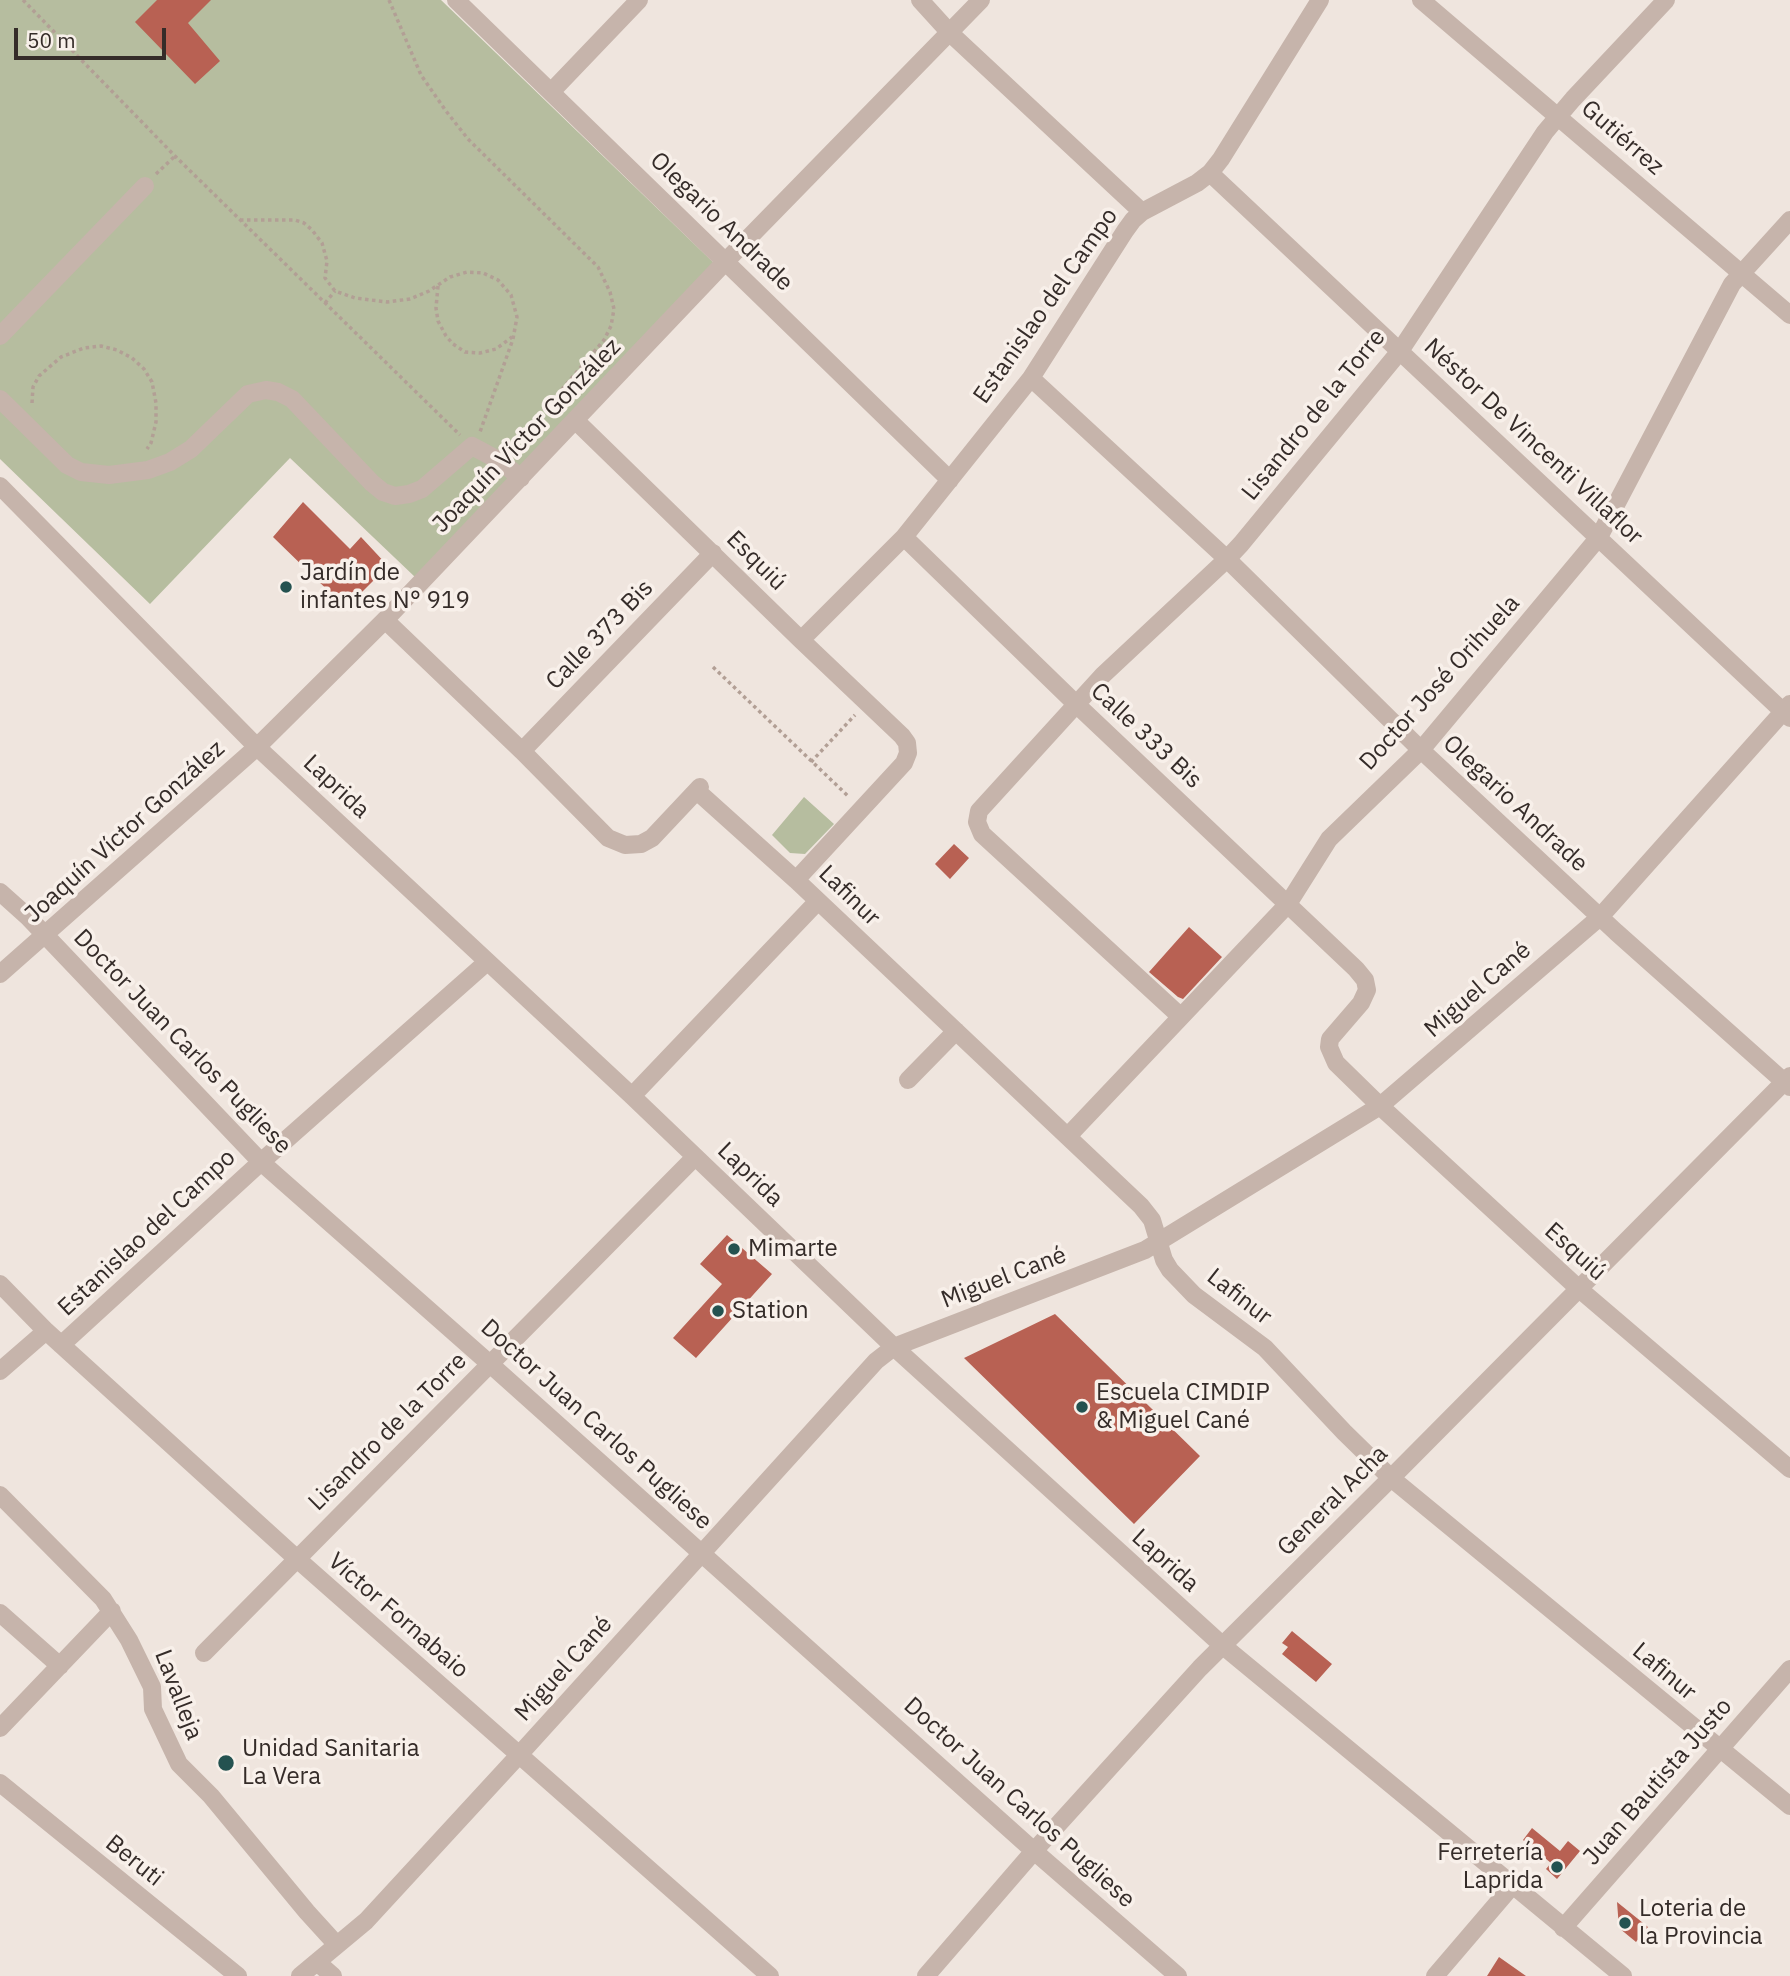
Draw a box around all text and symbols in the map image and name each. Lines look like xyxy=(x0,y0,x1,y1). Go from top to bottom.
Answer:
scale bar xyxy=(18,14,170,58)
text: 50 m xyxy=(27,26,76,54)
street label: Gutiérrez xyxy=(1575,94,1669,182)
street label: Olegario Andrade xyxy=(644,146,798,298)
street label: Estanislao del Campo xyxy=(968,203,1124,409)
street label: Lisandro de la Torre xyxy=(1236,324,1392,506)
street label: Joaquín Víctor González xyxy=(427,333,627,539)
street label: Néstor De Vincenti Villaflor xyxy=(1418,333,1648,551)
street label: Esquiú xyxy=(720,525,792,597)
place label: Jardín de infantes N° 919 xyxy=(300,559,470,615)
street label: Calle 373 Bis xyxy=(540,574,660,696)
marker: Jardín de infantes N° 919 xyxy=(278,579,294,595)
street label: Doctor José Orihuela xyxy=(1354,590,1526,776)
street label: Calle 333 Bis xyxy=(1084,677,1208,795)
street label: Olegario Andrade xyxy=(1437,730,1593,878)
street label: Joaquín Víctor González xyxy=(19,735,231,929)
street label: Laprida xyxy=(297,749,375,825)
street label: Lafinur xyxy=(812,860,886,932)
street label: Doctor Juan Carlos Pugliese xyxy=(67,924,297,1160)
street label: Miguel Cané xyxy=(1419,936,1537,1044)
street label: Laprida xyxy=(711,1137,789,1213)
street label: Estanislao del Campo xyxy=(52,1143,242,1323)
street label: Esquiú xyxy=(1538,1217,1612,1287)
place label: Mimarte xyxy=(748,1235,838,1263)
marker: Mimarte xyxy=(726,1241,742,1257)
street label: Miguel Cané xyxy=(937,1241,1071,1315)
street label: Lafinur xyxy=(1201,1263,1277,1331)
place label: Station xyxy=(732,1297,809,1325)
marker: Station xyxy=(710,1303,726,1319)
street label: Doctor Juan Carlos Pugliese xyxy=(474,1314,718,1536)
street label: Lisandro de la Torre xyxy=(303,1347,473,1517)
place label: Escuela CIMDIP & Miguel Cané xyxy=(1096,1379,1270,1435)
marker: Escuela CIMDIP & Miguel Cané xyxy=(1074,1399,1090,1415)
street label: General Acha xyxy=(1272,1440,1394,1562)
street label: Laprida xyxy=(1126,1523,1204,1599)
street label: Víctor Fornabaio xyxy=(322,1547,474,1685)
street label: Miguel Cané xyxy=(509,1610,619,1728)
street label: Lafinur xyxy=(1626,1637,1702,1707)
street label: Lavalleja xyxy=(148,1646,208,1744)
street label: Doctor Juan Carlos Pugliese xyxy=(897,1692,1141,1914)
street label: Juan Bautista Justo xyxy=(1578,1693,1738,1871)
place label: Unidad Sanitaria La Vera xyxy=(242,1735,419,1791)
marker: Unidad Sanitaria La Vera xyxy=(216,1753,236,1773)
street label: Beruti xyxy=(99,1829,169,1893)
place label: Ferretería Laprida xyxy=(1437,1839,1543,1895)
marker: Ferretería Laprida xyxy=(1549,1859,1565,1875)
place label: Loteria de la Provincia xyxy=(1639,1895,1763,1951)
marker: Loteria de la Provincia xyxy=(1617,1915,1633,1931)

